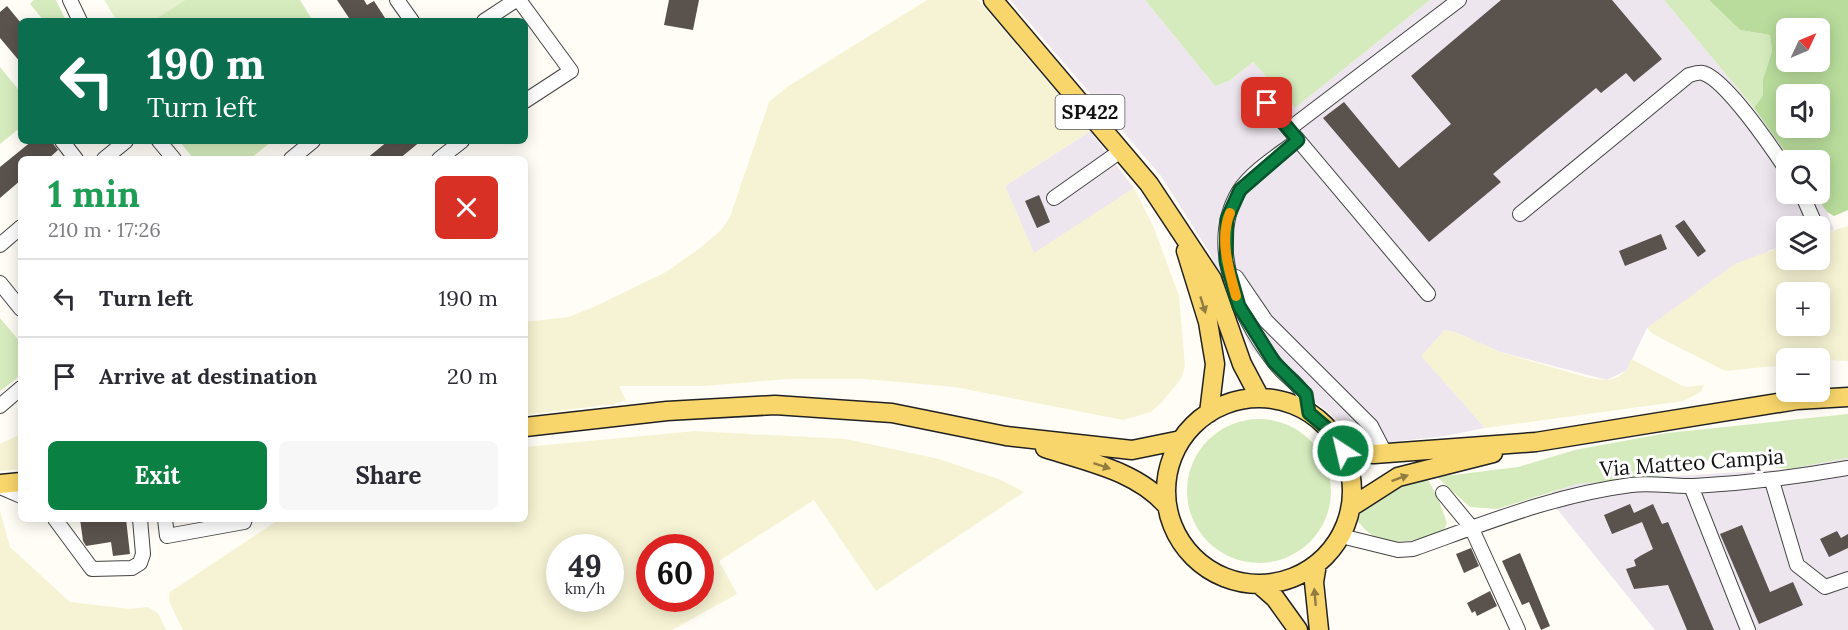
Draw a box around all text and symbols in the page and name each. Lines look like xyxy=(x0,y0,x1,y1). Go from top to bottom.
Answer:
north arrow xyxy=(1776,18,1830,72)
map controls xyxy=(1776,18,1830,402)
text: 190 m xyxy=(147,37,265,91)
icon: left xyxy=(48,42,126,120)
pin xyxy=(1241,77,1292,128)
button: sound xyxy=(1776,84,1830,138)
icon: arrive xyxy=(1250,86,1283,119)
text: Turn left xyxy=(147,90,257,124)
road number: SP422 xyxy=(1056,95,1124,129)
button: search xyxy=(1776,150,1830,204)
text: 1 min xyxy=(48,171,140,217)
button: close xyxy=(435,176,498,239)
button: layers xyxy=(1776,216,1830,270)
text: 210 m · 17:26 xyxy=(48,217,161,242)
icon: left xyxy=(48,282,81,315)
button: + xyxy=(1776,282,1830,336)
text: Turn left xyxy=(99,284,193,312)
text: 190 m xyxy=(438,284,498,312)
one-way arrow xyxy=(1199,296,1208,314)
button: − xyxy=(1776,348,1830,402)
icon: arrive xyxy=(48,360,81,393)
text: Arrive at destination xyxy=(99,362,317,390)
text: 20 m xyxy=(447,362,498,390)
position arrow xyxy=(1311,419,1375,483)
button: Exit xyxy=(48,441,267,510)
button: Share xyxy=(279,441,498,510)
street label: Via Matteo Campia xyxy=(1598,443,1785,482)
one-way arrow xyxy=(1093,462,1111,471)
one-way arrow xyxy=(1391,472,1409,482)
speed limit sign: 60 xyxy=(636,534,714,612)
text: 49 xyxy=(568,547,602,585)
text: km/h xyxy=(565,579,605,598)
one-way arrow xyxy=(1310,587,1320,606)

